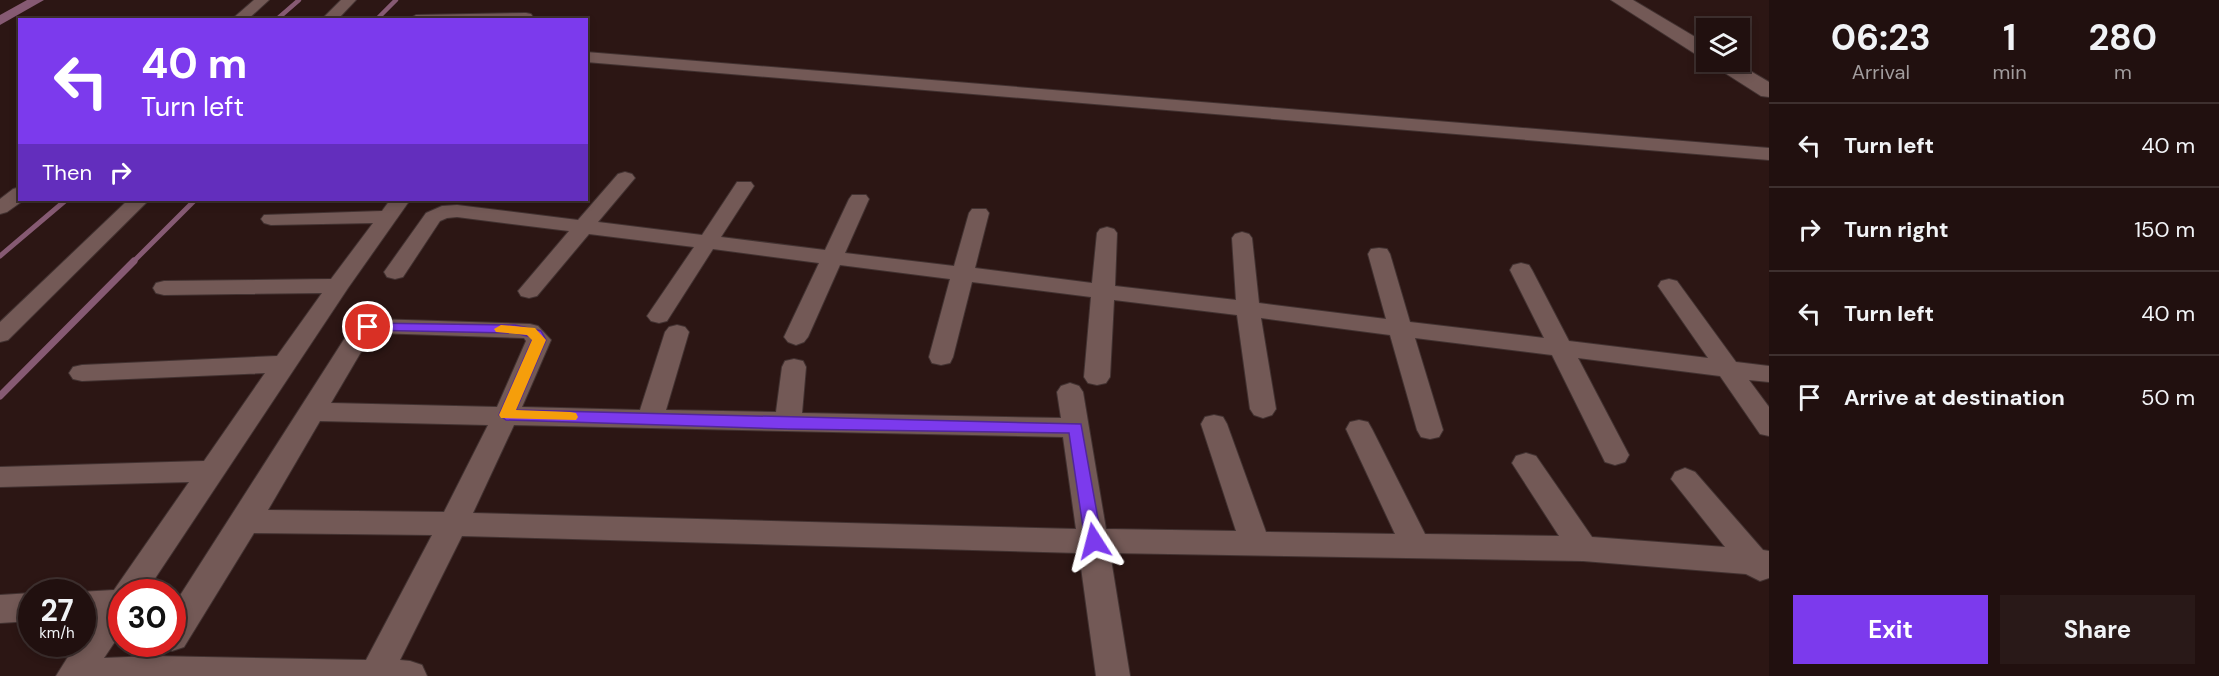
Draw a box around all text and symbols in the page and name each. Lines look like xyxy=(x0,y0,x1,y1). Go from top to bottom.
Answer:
text: 06:23 xyxy=(1831,14,1931,61)
text: 1 xyxy=(2003,14,2016,61)
text: 280 xyxy=(2088,14,2157,61)
map controls xyxy=(1696,18,1750,72)
button: layers xyxy=(1696,18,1750,72)
text: 40 m xyxy=(141,36,247,91)
icon: left xyxy=(42,42,120,120)
text: Arrival xyxy=(1852,59,1910,85)
text: min xyxy=(1993,59,2027,85)
text: m xyxy=(2114,59,2132,85)
text: Turn left xyxy=(141,89,244,124)
icon: left xyxy=(1793,129,1826,162)
text: Turn left xyxy=(1844,131,1934,160)
text: 40 m xyxy=(2141,131,2195,160)
icon: right xyxy=(104,156,137,189)
text: Then xyxy=(42,158,92,187)
icon: right xyxy=(1793,213,1826,246)
text: Turn right xyxy=(1844,215,1949,244)
text: 150 m xyxy=(2134,215,2195,244)
icon: left xyxy=(1793,297,1826,330)
text: Turn left xyxy=(1844,299,1934,328)
text: 40 m xyxy=(2141,299,2195,328)
pin xyxy=(342,301,393,352)
icon: arrive xyxy=(351,310,384,343)
icon: arrive xyxy=(1793,381,1826,414)
text: Arrive at destination xyxy=(1844,383,2065,412)
text: 50 m xyxy=(2141,383,2195,412)
position arrow xyxy=(1062,509,1126,573)
speed limit sign: 30 xyxy=(108,579,186,657)
text: 27 xyxy=(40,591,74,630)
button: Exit xyxy=(1793,595,1988,664)
button: Share xyxy=(2000,595,2195,664)
text: km/h xyxy=(39,623,75,643)

